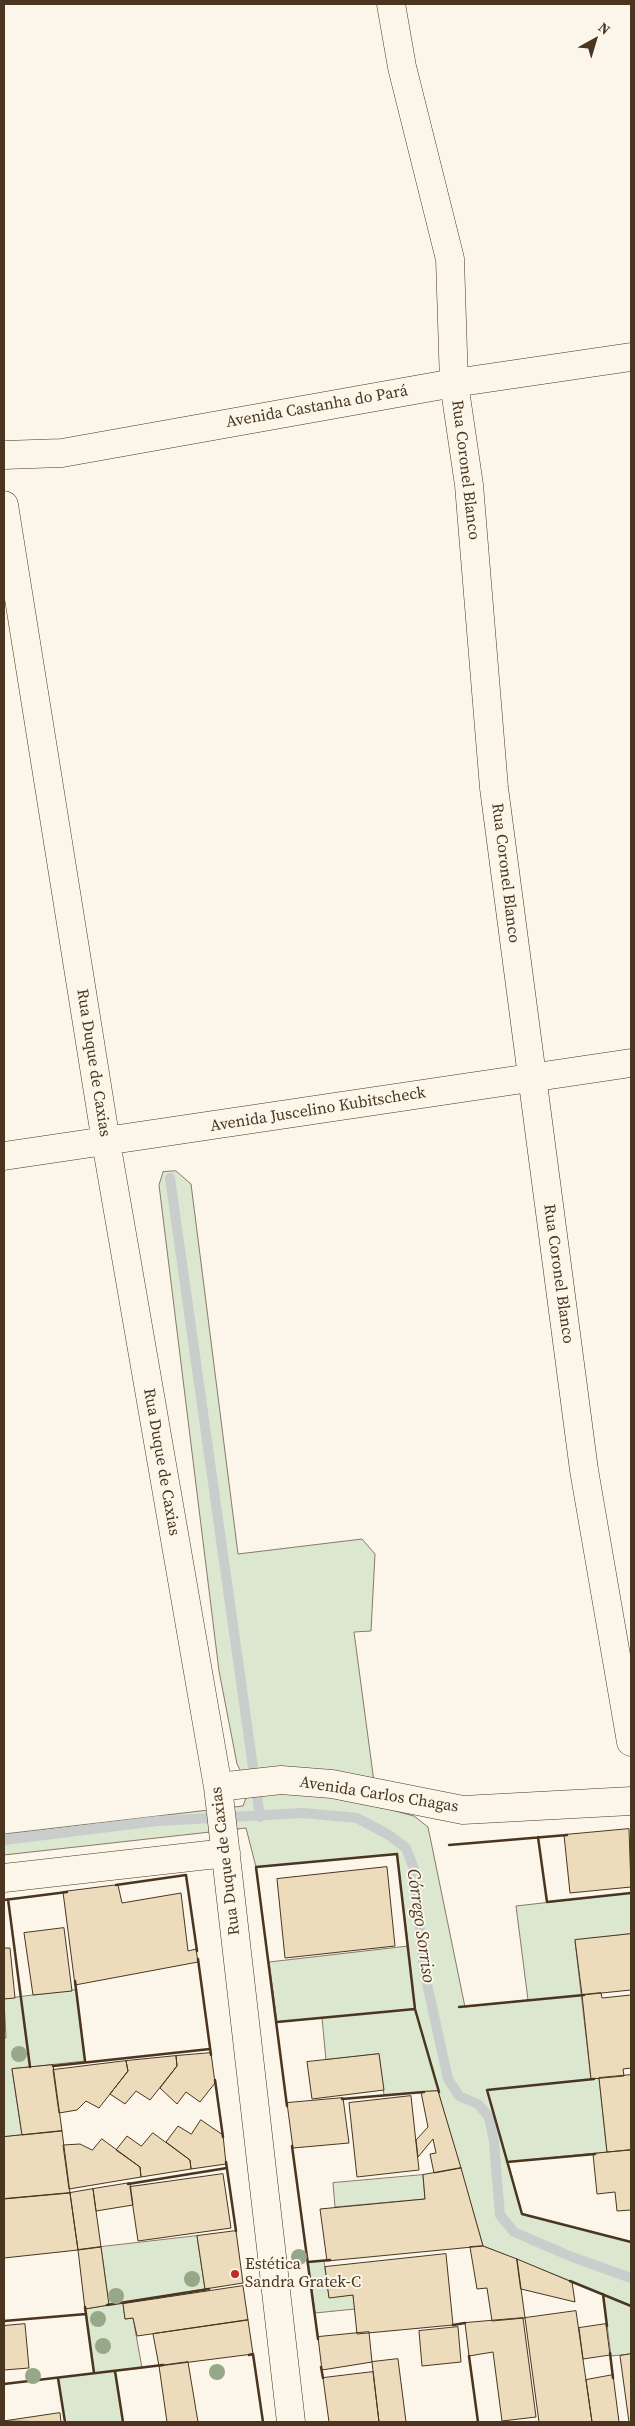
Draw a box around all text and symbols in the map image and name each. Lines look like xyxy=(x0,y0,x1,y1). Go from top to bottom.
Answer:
north arrow xyxy=(570,15,620,65)
text: N xyxy=(594,17,615,39)
street label: Avenida Castanha do Pará xyxy=(225,382,409,432)
street label: Rua Coronel Blanco xyxy=(447,399,483,541)
street label: Rua Coronel Blanco xyxy=(487,802,523,944)
street label: Rua Duque de Caxias xyxy=(72,988,114,1138)
street label: Avenida Juscelino Kubitscheck xyxy=(209,1083,427,1137)
street label: Rua Coronel Blanco xyxy=(539,1203,577,1345)
street label: Rua Duque de Caxias xyxy=(139,1387,183,1537)
street label: Avenida Carlos Chagas xyxy=(298,1773,460,1817)
street label: Rua Duque de Caxias xyxy=(207,1786,245,1936)
water label: Córrego Sorriso xyxy=(401,1868,439,1984)
place label: Estética Sandra Gratek-C xyxy=(245,2255,361,2293)
marker: Estética Sandra Gratek-C xyxy=(229,2268,241,2280)

